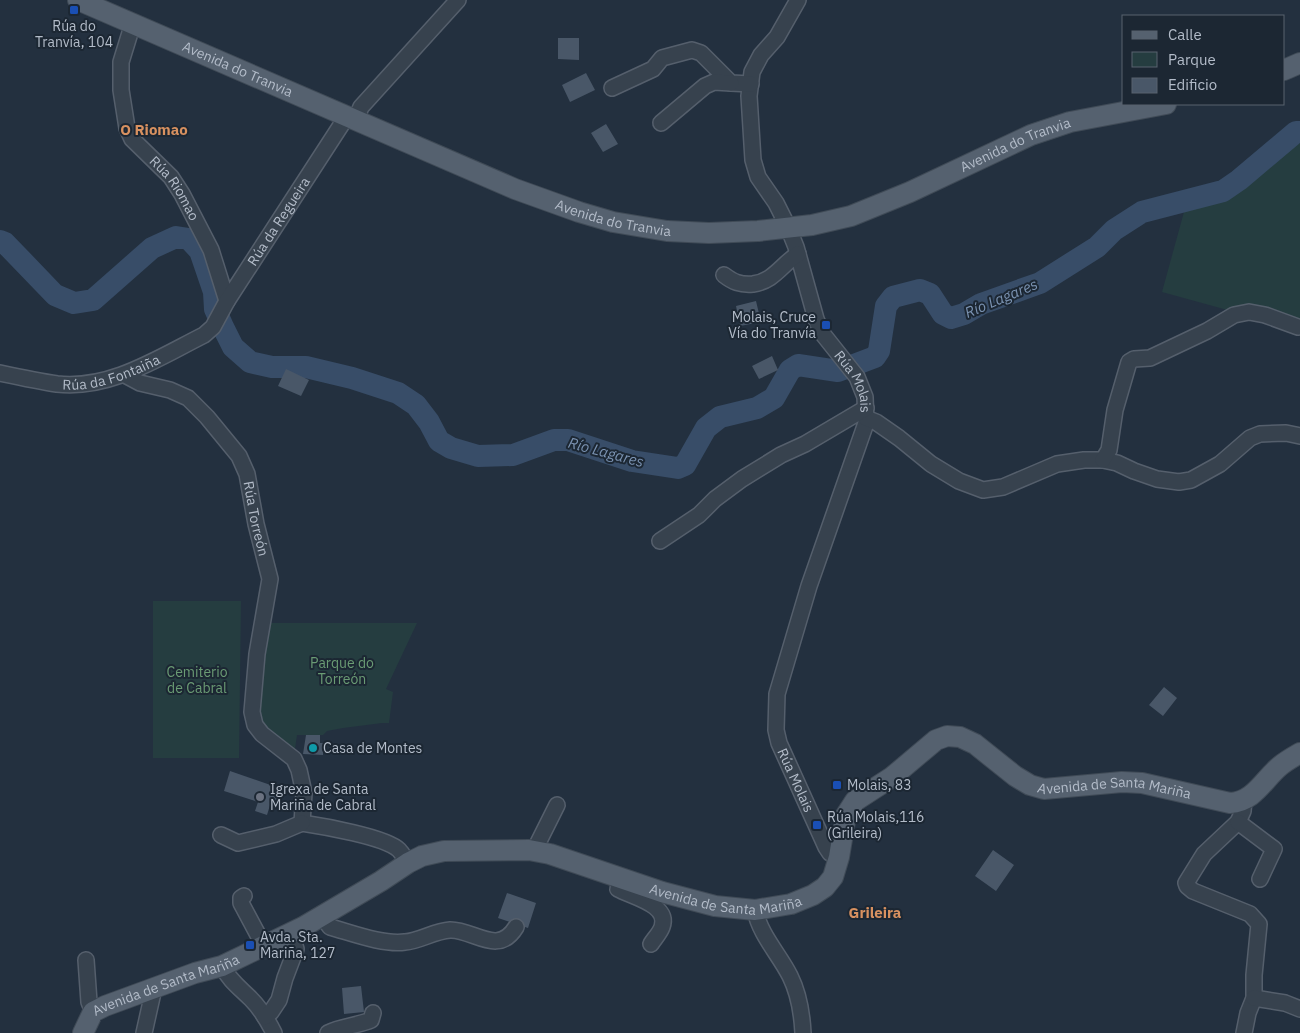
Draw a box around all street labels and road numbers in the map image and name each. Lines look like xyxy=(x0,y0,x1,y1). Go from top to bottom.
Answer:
street label: Avenida do Tranvia xyxy=(180,37,296,101)
street label: Avenida do Tranvia xyxy=(957,113,1073,176)
street label: Rúa Riomao xyxy=(146,152,203,224)
street label: Rúa da Regueira xyxy=(243,173,314,269)
street label: Avenida do Tranvia xyxy=(553,195,672,240)
street label: Rúa Molais xyxy=(830,347,875,413)
street label: Rúa da Fontaiña xyxy=(62,350,163,394)
street label: Rúa Torreón xyxy=(239,480,273,558)
street label: Rúa Molais xyxy=(773,745,818,815)
street label: Avenida de Santa Mariña xyxy=(1035,773,1193,803)
street label: Avenida de Santa Mariña xyxy=(647,879,805,919)
street label: Avenida de Santa Mariña xyxy=(89,950,243,1020)

